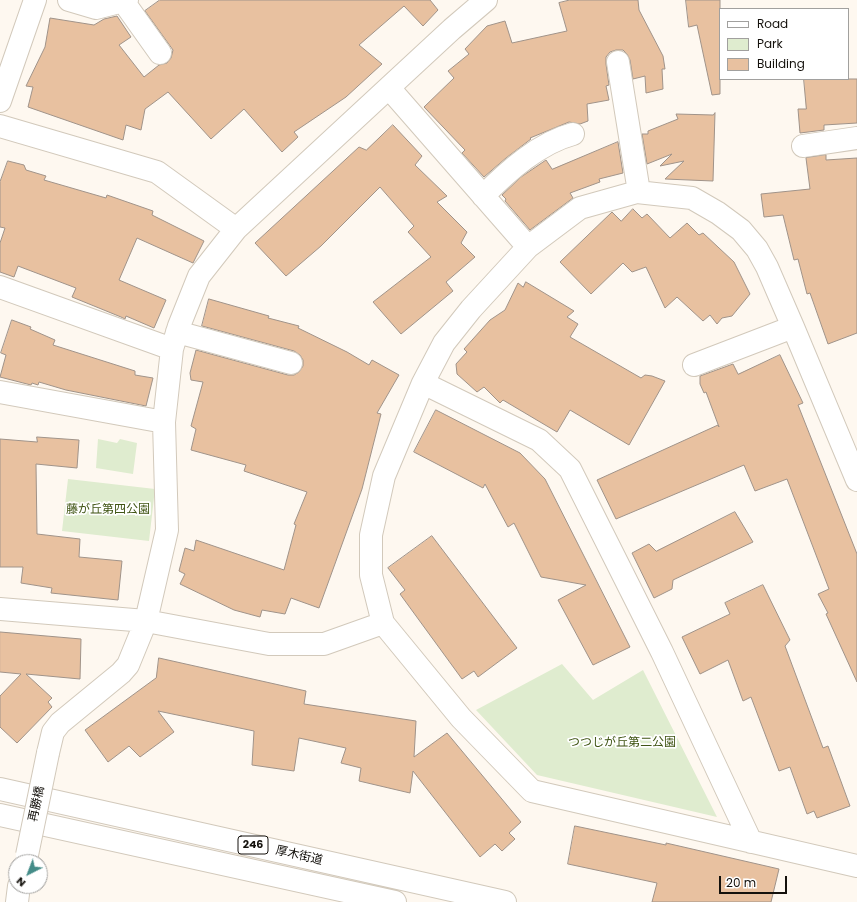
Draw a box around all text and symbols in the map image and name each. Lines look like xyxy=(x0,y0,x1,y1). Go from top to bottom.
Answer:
legend xyxy=(719,8,849,80)
text: Road xyxy=(757,15,788,32)
text: Park xyxy=(757,35,783,52)
text: Building xyxy=(757,55,805,72)
park label: 藤が丘第四公園 xyxy=(66,503,150,517)
park label: つつじが丘第二公園 xyxy=(568,736,676,750)
street label: 再勝橋 xyxy=(26,785,48,823)
road number: 246 xyxy=(238,836,268,854)
street label: 厚木街道 xyxy=(274,844,324,868)
north arrow xyxy=(8,854,48,894)
scale bar xyxy=(721,868,789,894)
text: N xyxy=(12,873,29,891)
text: 20 m xyxy=(726,874,756,891)

